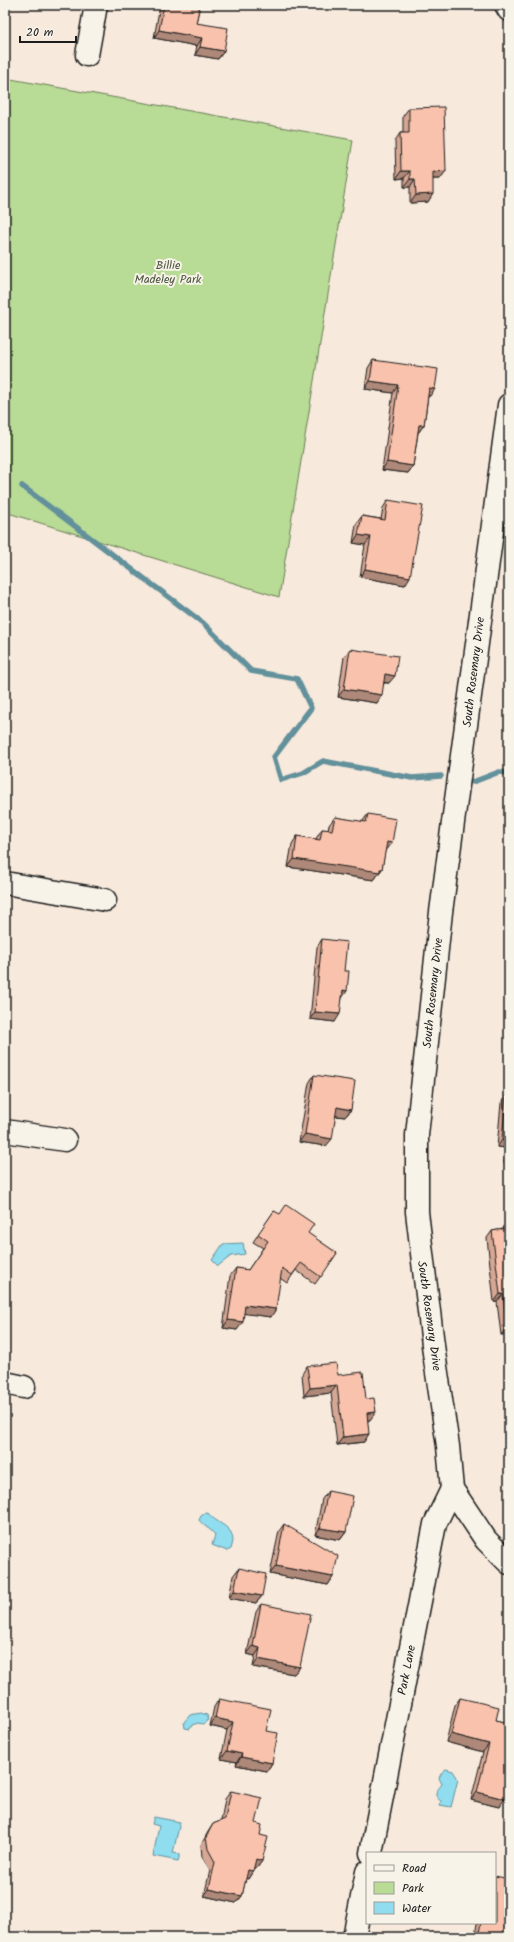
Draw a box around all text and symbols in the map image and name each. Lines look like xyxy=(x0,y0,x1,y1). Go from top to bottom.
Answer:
scale bar xyxy=(20,18,76,44)
text: 20 m xyxy=(26,23,54,42)
park label: Billie Madeley Park xyxy=(134,256,202,289)
street label: South Rosemary Drive xyxy=(458,615,490,728)
street label: South Rosemary Drive xyxy=(418,936,448,1049)
street label: South Rosemary Drive xyxy=(412,1260,446,1373)
street label: Park Lane xyxy=(393,1643,421,1697)
legend xyxy=(366,1852,496,1924)
text: Road xyxy=(402,1859,427,1878)
text: Park xyxy=(402,1879,424,1898)
text: Water xyxy=(402,1899,432,1918)

